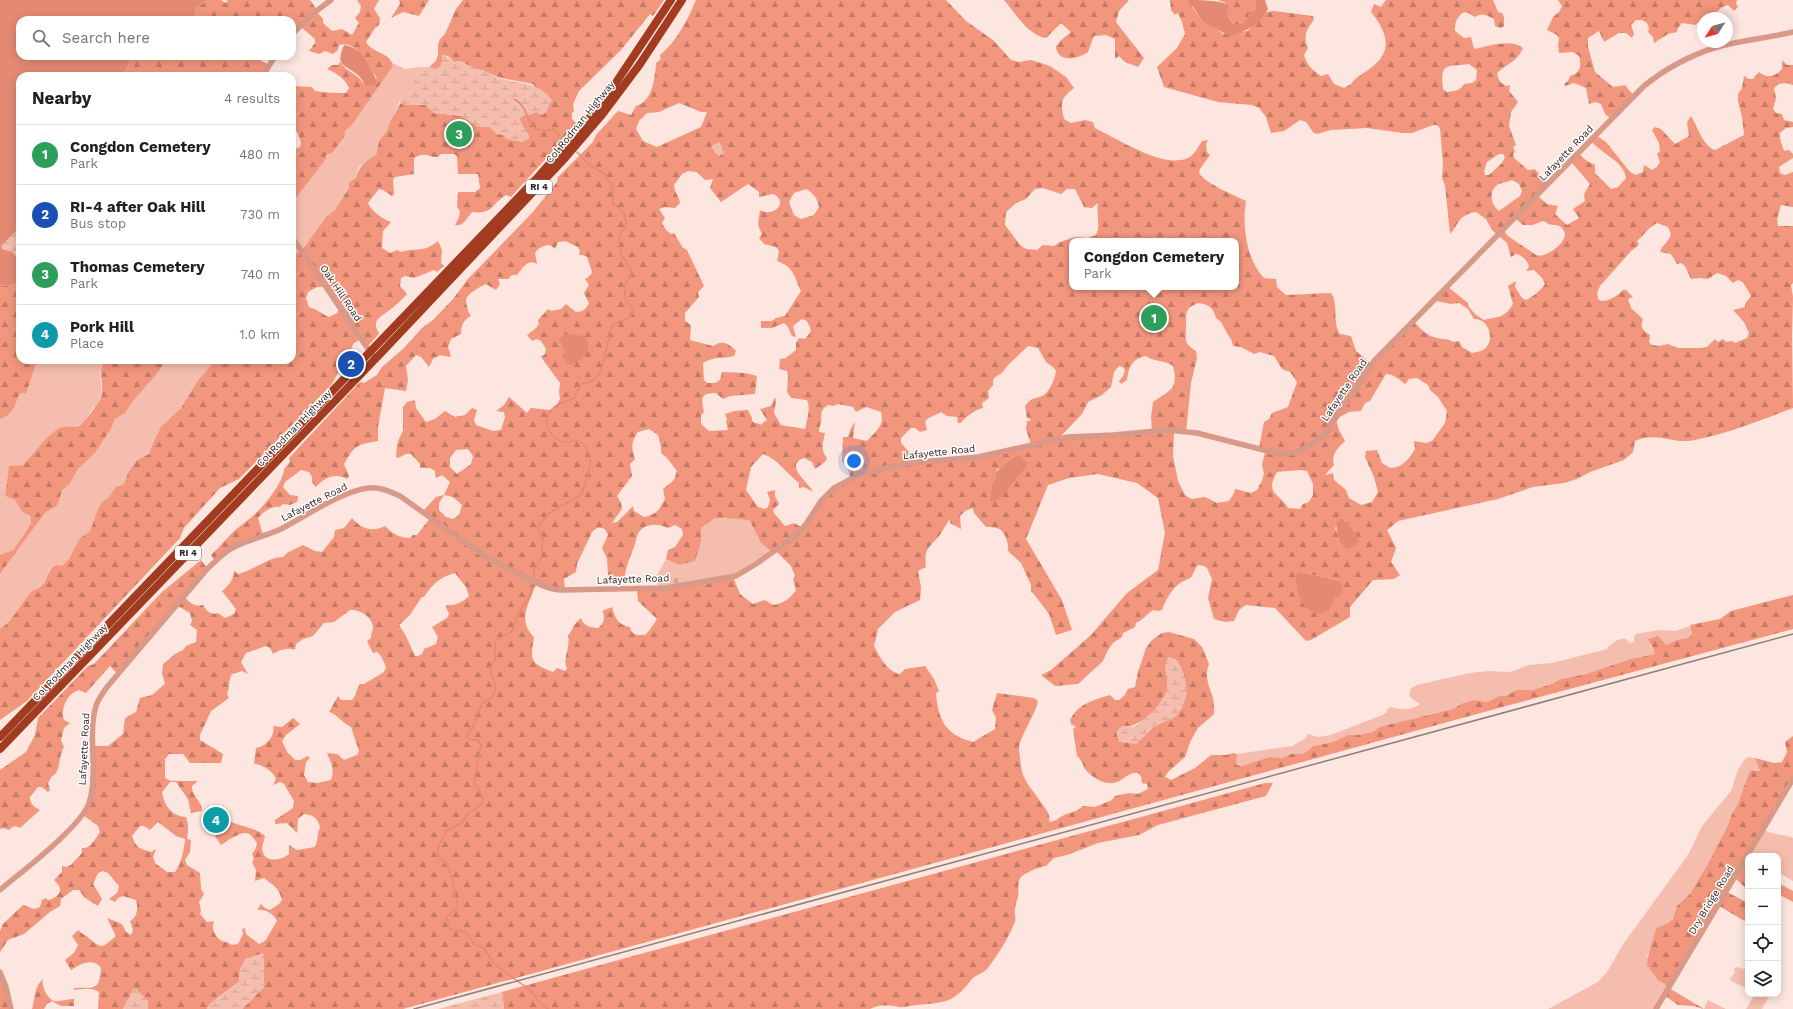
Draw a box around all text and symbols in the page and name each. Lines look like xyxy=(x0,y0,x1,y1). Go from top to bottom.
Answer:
north arrow xyxy=(1697,12,1733,48)
search box xyxy=(16,16,296,60)
icon: search xyxy=(30,27,52,49)
text: Search here xyxy=(62,29,150,47)
street label: Col Rodman Highway xyxy=(543,78,617,165)
text: Nearby xyxy=(32,88,91,108)
text: 4 results xyxy=(224,91,280,106)
pin: 3 xyxy=(446,119,472,149)
street label: Lafayette Road xyxy=(1537,123,1595,183)
text: Congdon Cemetery xyxy=(70,138,211,156)
text: 1 xyxy=(42,147,48,162)
text: 480 m xyxy=(239,147,280,162)
text: Park xyxy=(70,156,98,171)
road number: RI 4 xyxy=(526,180,552,194)
text: RI-4 after Oak Hill xyxy=(70,198,205,216)
text: 2 xyxy=(41,207,49,222)
text: 730 m xyxy=(240,207,280,222)
text: Bus stop xyxy=(70,216,126,231)
popup xyxy=(1069,238,1239,290)
text: Congdon Cemetery xyxy=(1084,248,1224,266)
text: Thomas Cemetery xyxy=(70,258,205,276)
street label: Oak Hill Road xyxy=(318,263,364,323)
text: Park xyxy=(1084,266,1112,281)
text: 3 xyxy=(41,267,49,282)
text: 740 m xyxy=(241,267,280,282)
text: Park xyxy=(70,276,98,291)
pin: 1 xyxy=(1141,303,1167,333)
text: Pork Hill xyxy=(70,318,134,336)
text: 4 xyxy=(41,327,49,342)
text: 1.0 km xyxy=(240,327,280,342)
text: Place xyxy=(70,336,104,351)
pin: 2 xyxy=(338,349,364,379)
street label: Lafayette Road xyxy=(1319,357,1369,423)
street label: Col Rodman Highway xyxy=(254,387,334,469)
street label: Lafayette Road xyxy=(902,443,976,461)
your location xyxy=(844,451,864,471)
street label: Lafayette Road xyxy=(279,481,349,523)
road number: RI 4 xyxy=(175,546,201,560)
street label: Lafayette Road xyxy=(596,572,670,586)
street label: Col Rodman Highway xyxy=(30,621,110,703)
street label: Lafayette Road xyxy=(77,712,91,786)
pin: 4 xyxy=(203,805,229,835)
map controls xyxy=(1745,853,1781,997)
button: + xyxy=(1745,853,1781,889)
street label: Dry Bridge Road xyxy=(1686,864,1736,936)
button: − xyxy=(1745,889,1781,925)
button: locate xyxy=(1745,925,1781,961)
button: layers xyxy=(1745,961,1781,997)

